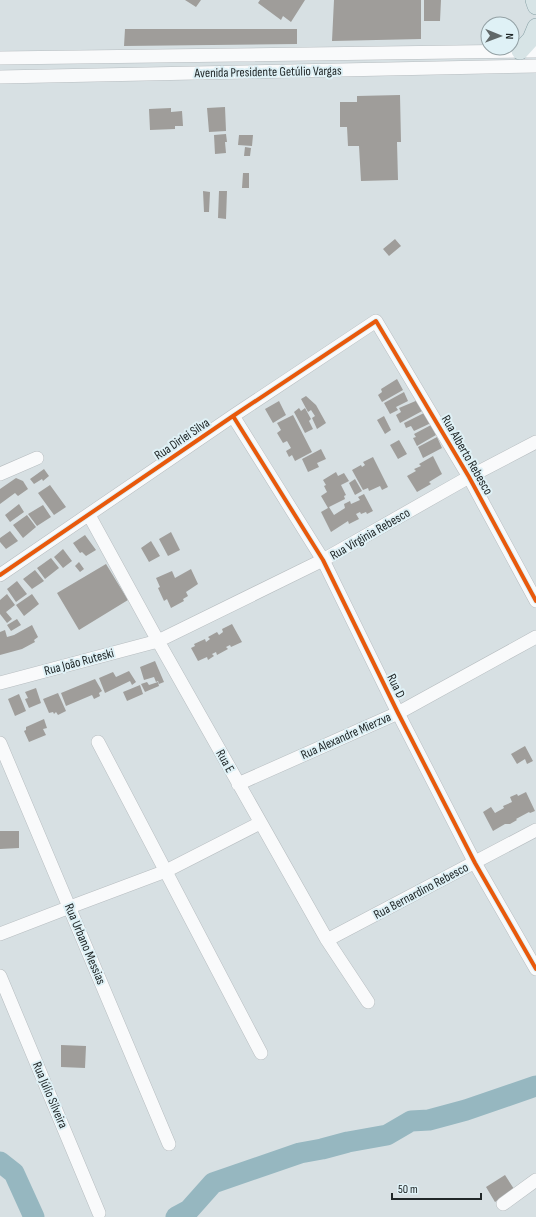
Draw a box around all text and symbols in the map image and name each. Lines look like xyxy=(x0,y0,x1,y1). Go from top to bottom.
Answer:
north arrow xyxy=(480,16,520,56)
text: N xyxy=(503,33,516,39)
street label: Avenida Presidente Getúlio Vargas xyxy=(193,63,342,81)
street label: Rua Alberto Rebesco xyxy=(438,412,496,498)
street label: Rua Dirlei Silva xyxy=(151,415,213,463)
street label: Rua Virginia Rebesco xyxy=(327,505,413,563)
street label: Rua João Ruteski xyxy=(42,645,116,679)
street label: Rua D xyxy=(383,671,409,701)
street label: Rua Alexandre Mierzva xyxy=(298,709,394,763)
street label: Rua E xyxy=(212,747,238,775)
street label: Rua Bernardino Rebesco xyxy=(371,859,471,923)
street label: Rua Urbano Messias xyxy=(61,901,109,987)
street label: Rua Júlio Silveira xyxy=(29,1059,71,1131)
scale bar xyxy=(392,1175,481,1201)
text: 50 m xyxy=(398,1182,418,1197)

